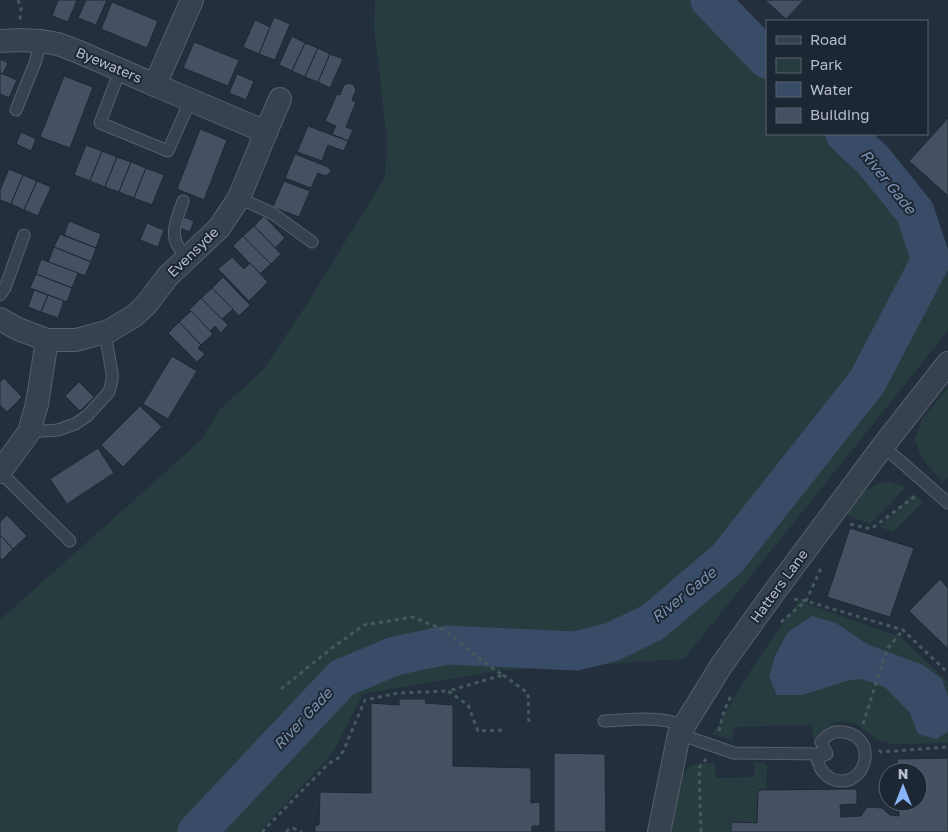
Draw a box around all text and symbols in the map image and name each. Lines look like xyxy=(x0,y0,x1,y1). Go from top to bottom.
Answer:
legend xyxy=(766,20,928,135)
text: Road xyxy=(810,30,847,48)
street label: Byewaters xyxy=(74,43,145,86)
text: Park xyxy=(810,55,843,73)
text: Water xyxy=(810,80,853,98)
text: Building xyxy=(810,105,870,123)
water label: River Gade xyxy=(857,146,921,218)
street label: Evensyde xyxy=(164,223,222,280)
street label: Hatters Lane xyxy=(746,546,811,626)
water label: River Gade xyxy=(648,562,720,626)
water label: River Gade xyxy=(269,683,336,753)
north arrow xyxy=(878,762,928,812)
text: N xyxy=(898,765,908,782)

